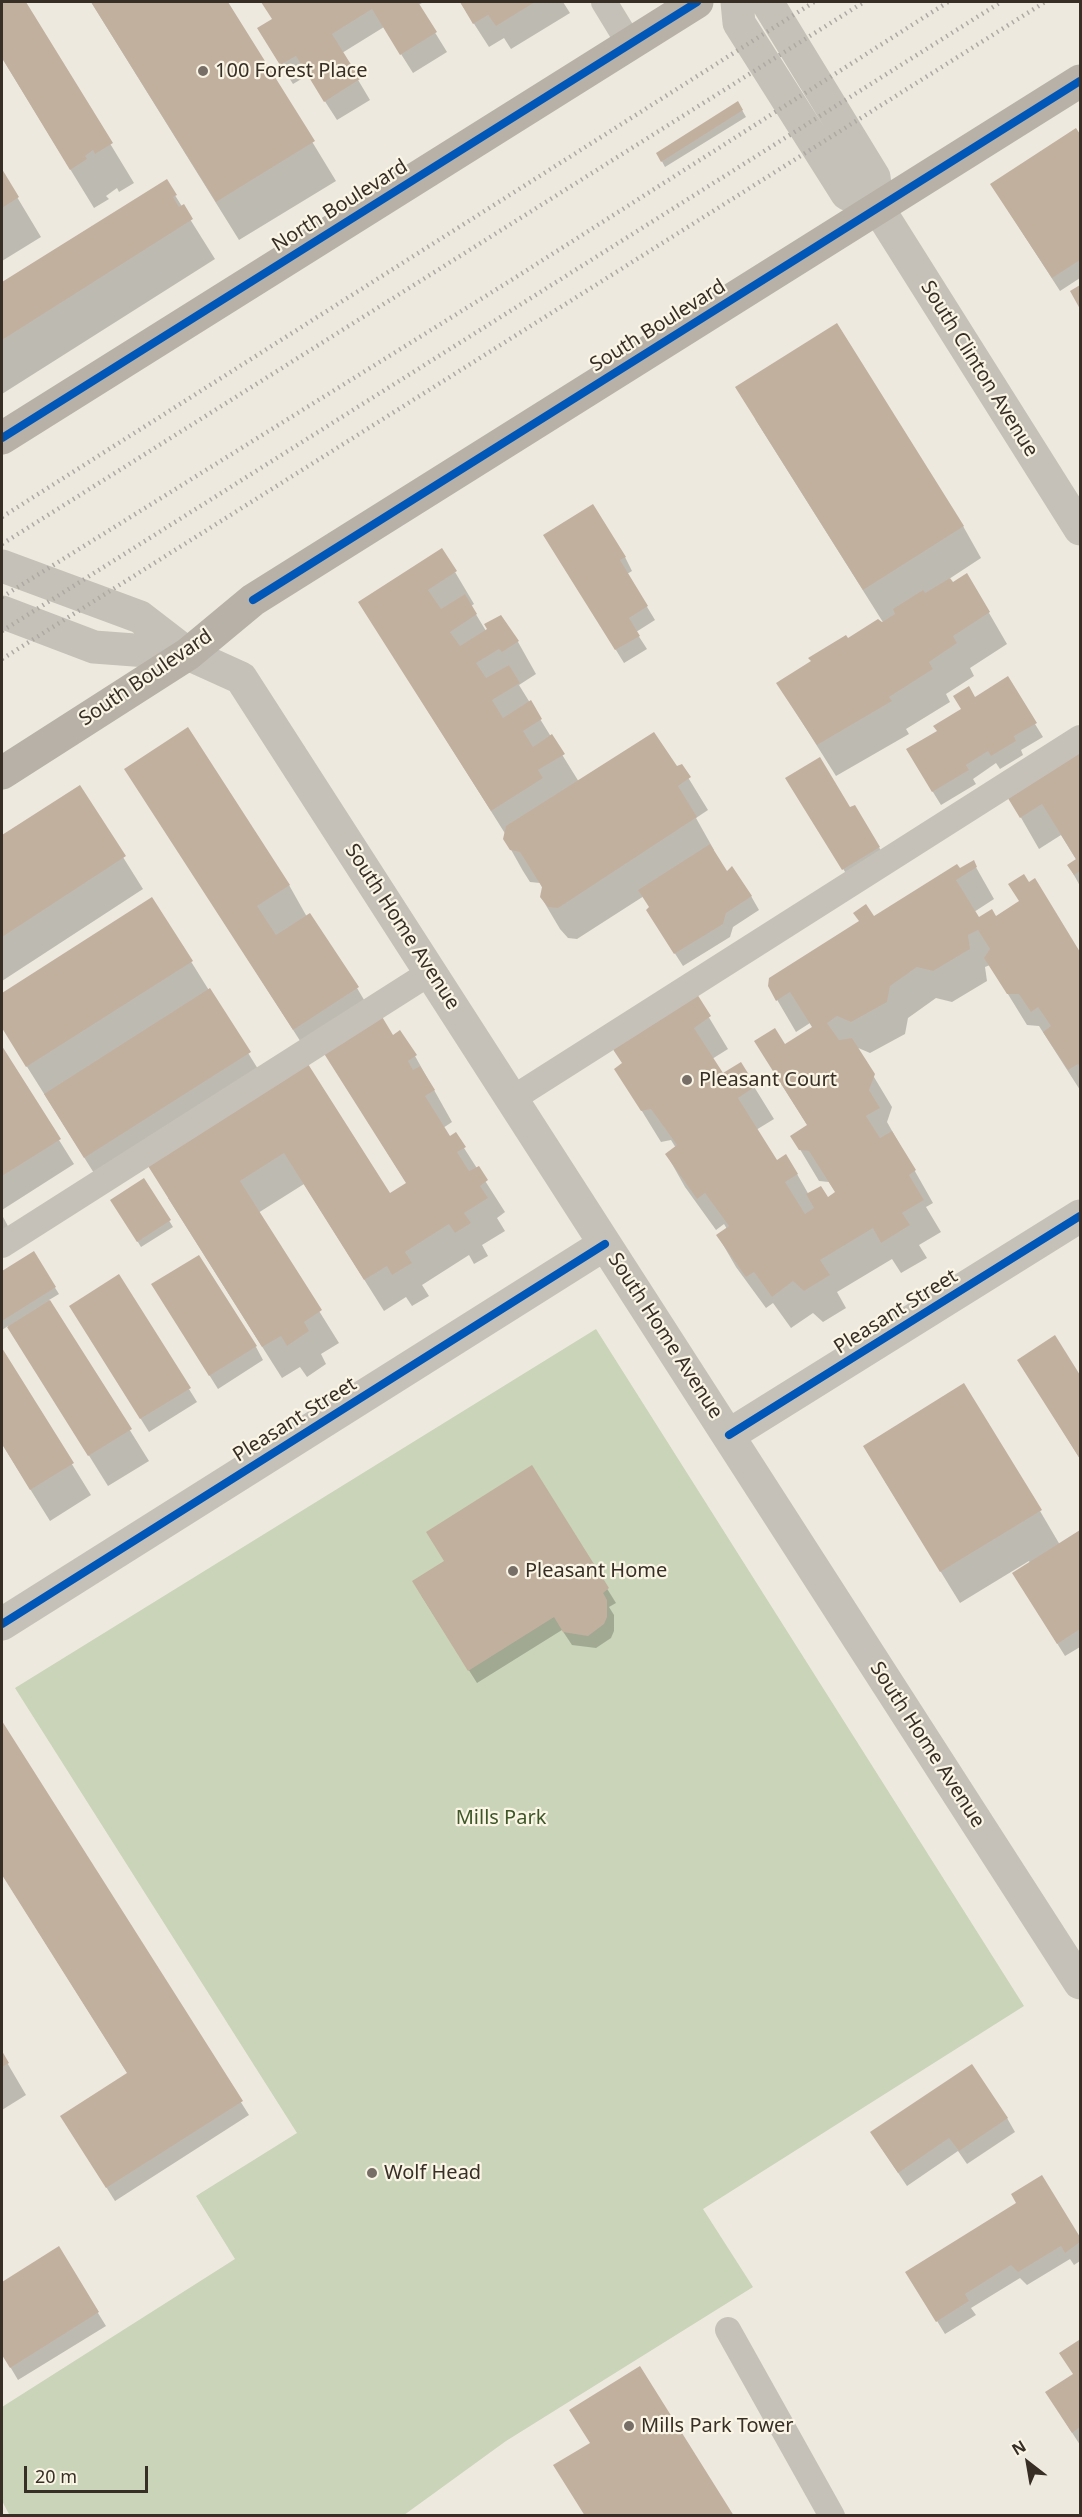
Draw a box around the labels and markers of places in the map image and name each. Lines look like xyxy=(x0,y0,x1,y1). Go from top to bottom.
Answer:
place label: 100 Forest Place xyxy=(215,59,367,83)
marker: 100 Forest Place xyxy=(196,64,210,78)
place label: Pleasant Court xyxy=(699,1068,837,1092)
marker: Pleasant Court xyxy=(680,1073,694,1087)
place label: Pleasant Home xyxy=(525,1559,667,1583)
marker: Pleasant Home xyxy=(506,1564,520,1578)
place label: Wolf Head xyxy=(384,2161,481,2185)
marker: Wolf Head xyxy=(365,2166,379,2180)
place label: Mills Park Tower xyxy=(641,2414,794,2438)
marker: Mills Park Tower xyxy=(622,2419,636,2433)

